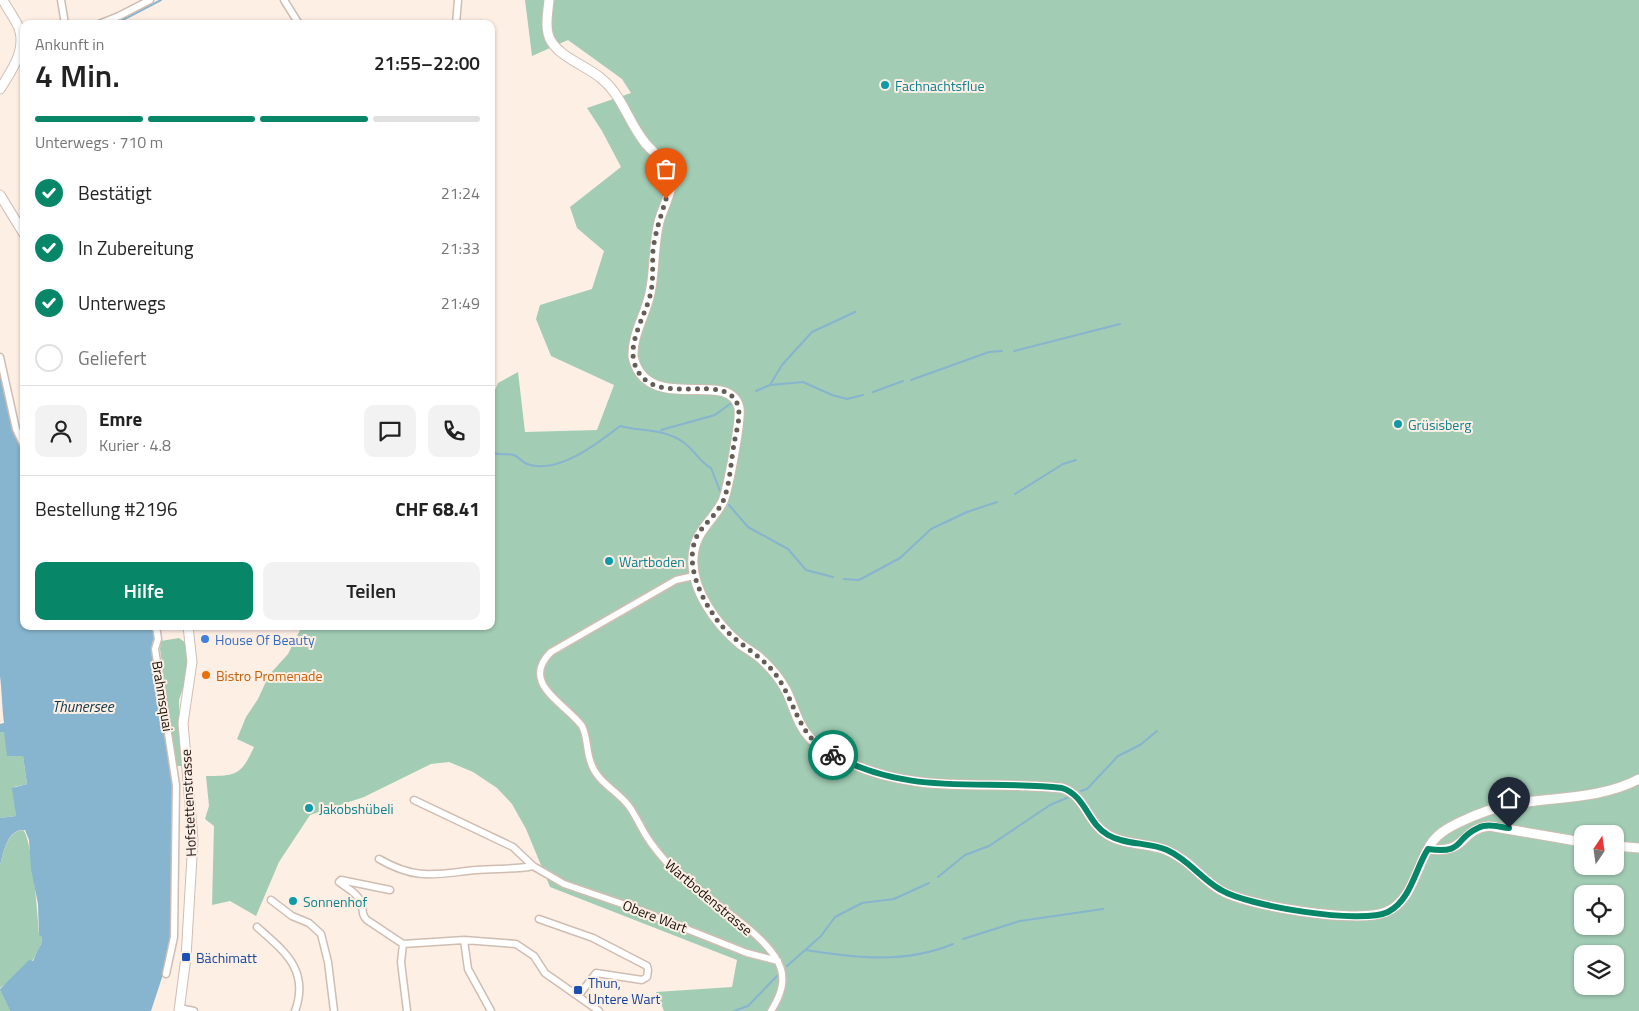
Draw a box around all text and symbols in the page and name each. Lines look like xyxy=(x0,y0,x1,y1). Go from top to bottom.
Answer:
text: Ankunft in xyxy=(35,32,104,56)
text: 21:55–22:00 xyxy=(374,48,480,77)
text: 4 Min. xyxy=(35,51,120,99)
place label: Fachnachtsflue xyxy=(895,75,984,96)
marker: Fachnachtsflue xyxy=(879,79,891,91)
text: Unterwegs · 710 m xyxy=(35,130,163,154)
pin xyxy=(645,148,687,199)
icon: bag xyxy=(652,155,680,183)
text: Bestätigt xyxy=(78,178,152,207)
icon: check xyxy=(35,179,63,207)
text: 21:24 xyxy=(441,181,480,205)
text: In Zubereitung xyxy=(78,233,194,262)
icon: check xyxy=(35,234,63,262)
text: 21:33 xyxy=(441,236,480,260)
text: Unterwegs xyxy=(78,288,166,317)
icon: check xyxy=(35,289,63,317)
text: 21:49 xyxy=(441,291,480,315)
text: Geliefert xyxy=(78,343,146,372)
text: Emre xyxy=(99,404,142,433)
button: person xyxy=(35,405,87,457)
button: chat xyxy=(364,405,416,457)
button: phone xyxy=(428,405,480,457)
place label: Grüsisberg xyxy=(1408,414,1471,435)
marker: Grüsisberg xyxy=(1392,418,1404,430)
text: Kurier · 4.8 xyxy=(99,433,171,457)
text: Bestellung #2196 xyxy=(35,494,178,523)
text: CHF 68.41 xyxy=(395,494,480,523)
place label: Wartboden xyxy=(619,551,685,572)
marker: Wartboden xyxy=(603,555,615,567)
button: Hilfe xyxy=(35,562,253,620)
button: Teilen xyxy=(263,562,480,620)
place label: House Of Beauty xyxy=(215,629,315,650)
marker: House Of Beauty xyxy=(199,633,211,645)
street label: Brahmsquai xyxy=(147,659,179,733)
place label: Bistro Promenade xyxy=(216,665,322,686)
marker: Bistro Promenade xyxy=(200,669,212,681)
water label: Thunersee xyxy=(52,695,115,718)
courier xyxy=(808,730,858,780)
icon: bike xyxy=(819,741,847,769)
street label: Hofstettenstrasse xyxy=(175,749,201,857)
pin xyxy=(1488,777,1530,828)
icon: home xyxy=(1495,784,1523,812)
place label: Jakobshübeli xyxy=(319,798,394,819)
marker: Jakobshübeli xyxy=(303,802,315,814)
north arrow xyxy=(1574,825,1624,875)
map controls xyxy=(1574,825,1624,995)
street label: Wartbodenstrasse xyxy=(660,854,758,940)
button: locate xyxy=(1574,885,1624,935)
place label: Sonnenhof xyxy=(303,891,368,912)
street label: Obere Wart xyxy=(620,894,690,938)
marker: Sonnenhof xyxy=(287,895,299,907)
button: layers xyxy=(1574,945,1624,995)
place label: Bächimatt xyxy=(196,947,257,968)
marker: Bächimatt xyxy=(180,951,192,963)
place label: Thun, Untere Wart xyxy=(588,972,660,1009)
marker: Thun, Untere Wart xyxy=(572,984,584,996)

